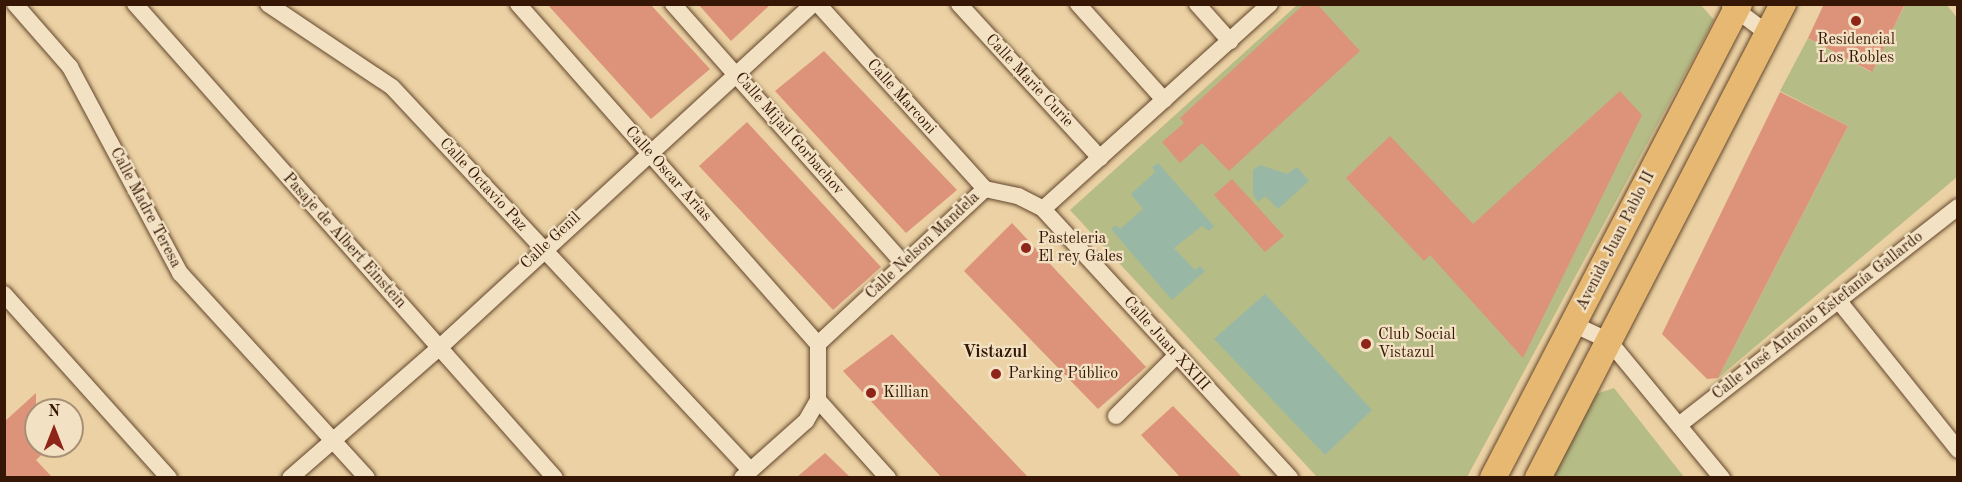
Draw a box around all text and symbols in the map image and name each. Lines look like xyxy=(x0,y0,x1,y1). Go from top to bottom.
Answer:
marker: Residencial Los Robles xyxy=(1849,14,1863,28)
street label: Calle Marie Curie xyxy=(981,30,1077,132)
place label: Residencial Los Robles xyxy=(1817,30,1895,68)
street label: Calle Marconi xyxy=(862,55,940,139)
street label: Calle Mijail Gorbachov xyxy=(730,69,848,199)
street label: Calle Oscar Arias xyxy=(620,123,716,225)
street label: Calle Octavio Paz xyxy=(435,134,531,236)
street label: Calle Madre Teresa xyxy=(105,144,185,272)
street label: Avenida Juan Pablo II xyxy=(1573,168,1659,314)
street label: Pasaje de Albert Einstein xyxy=(278,169,410,313)
street label: Calle Nelson Mandela xyxy=(862,188,984,304)
street label: Calle Genil xyxy=(517,208,585,274)
street label: Calle José Antonio Estefanía Gallardo xyxy=(1709,228,1927,404)
place label: Pasteleria El rey Gales xyxy=(1038,229,1123,267)
marker: Pasteleria El rey Gales xyxy=(1019,241,1033,255)
street label: Calle Juan XXIII xyxy=(1119,293,1213,395)
place label: Club Social Vistazul xyxy=(1378,325,1456,363)
marker: Club Social Vistazul xyxy=(1359,337,1373,351)
district label: Vistazul xyxy=(962,341,1028,363)
place label: Parking Público xyxy=(1008,364,1118,384)
marker: Parking Público xyxy=(989,367,1003,381)
place label: Killian xyxy=(883,383,929,403)
marker: Killian xyxy=(864,386,878,400)
north arrow xyxy=(24,398,84,458)
text: N xyxy=(48,404,60,420)

